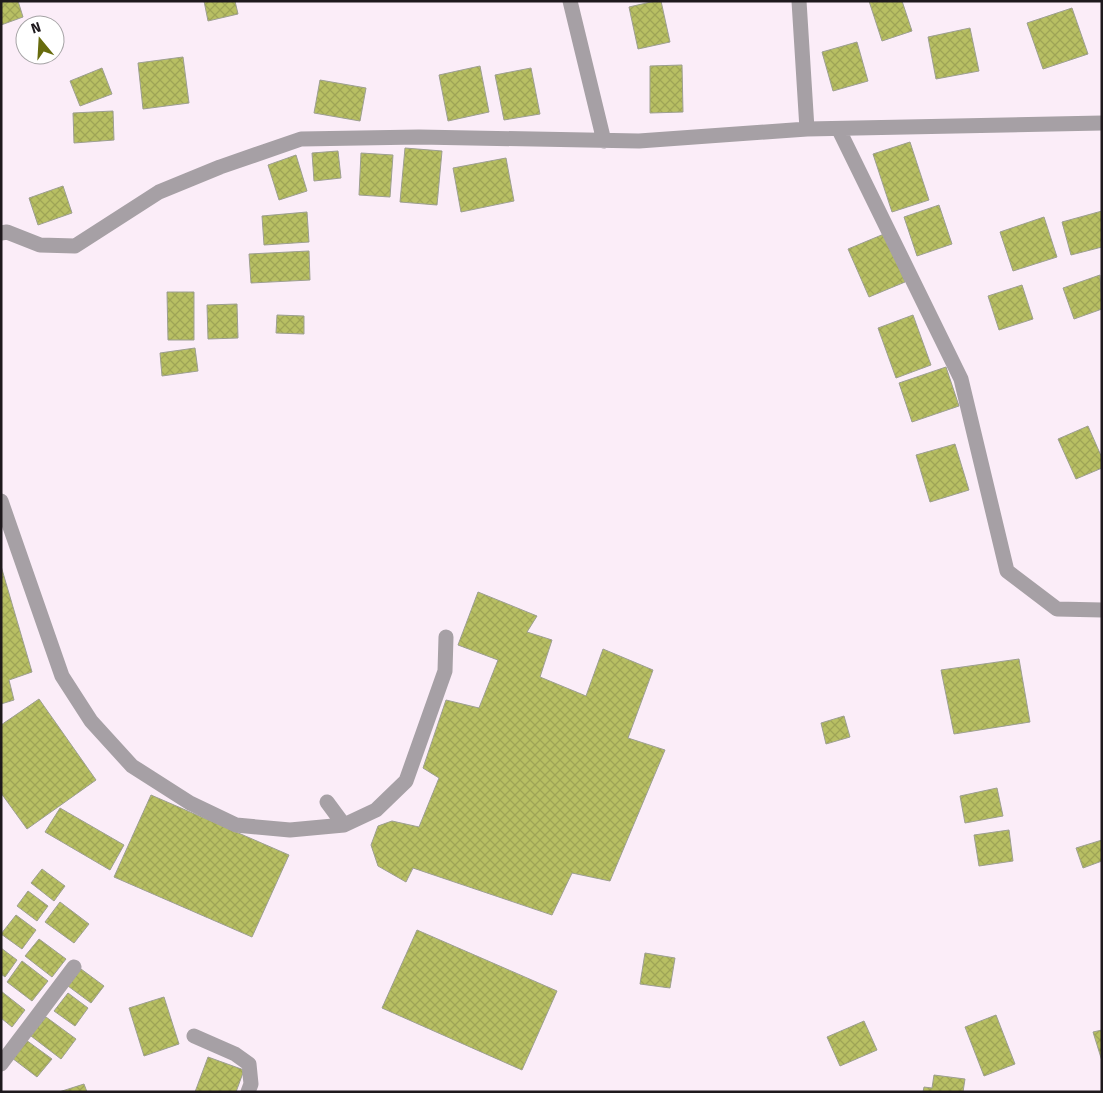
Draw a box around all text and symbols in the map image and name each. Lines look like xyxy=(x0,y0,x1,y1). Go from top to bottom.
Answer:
north arrow xyxy=(15,15,65,65)
text: N xyxy=(29,19,43,38)

